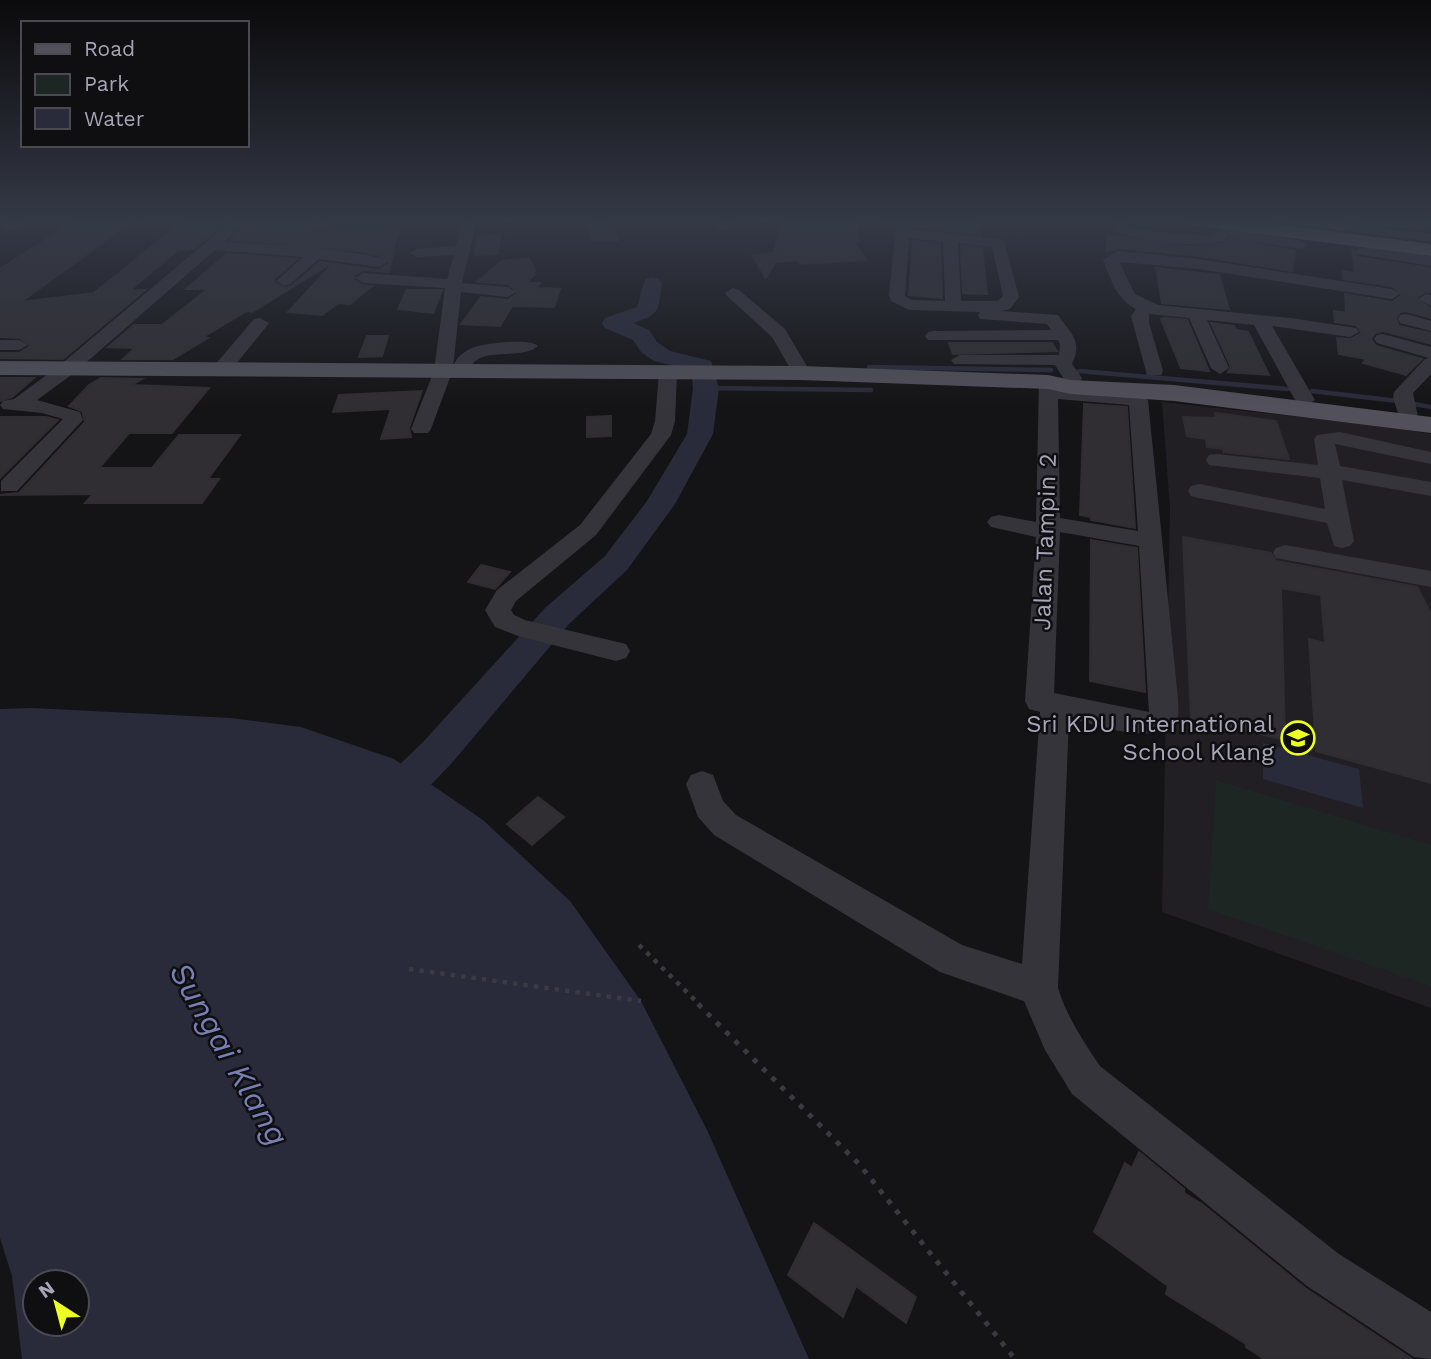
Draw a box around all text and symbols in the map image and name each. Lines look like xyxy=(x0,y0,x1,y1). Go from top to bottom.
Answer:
legend xyxy=(21,21,248,147)
text: Road xyxy=(84,36,135,61)
text: Park xyxy=(84,71,129,96)
text: Water xyxy=(84,106,145,131)
street label: Jalan Tampin 2 xyxy=(1028,453,1062,631)
place label: Sri KDU International School Klang xyxy=(1026,710,1275,766)
school or university icon: Sri KDU International School Klang xyxy=(1279,719,1317,757)
water label: Sungai Klang xyxy=(161,956,297,1152)
north arrow xyxy=(21,1268,91,1338)
text: N xyxy=(34,1276,59,1303)

